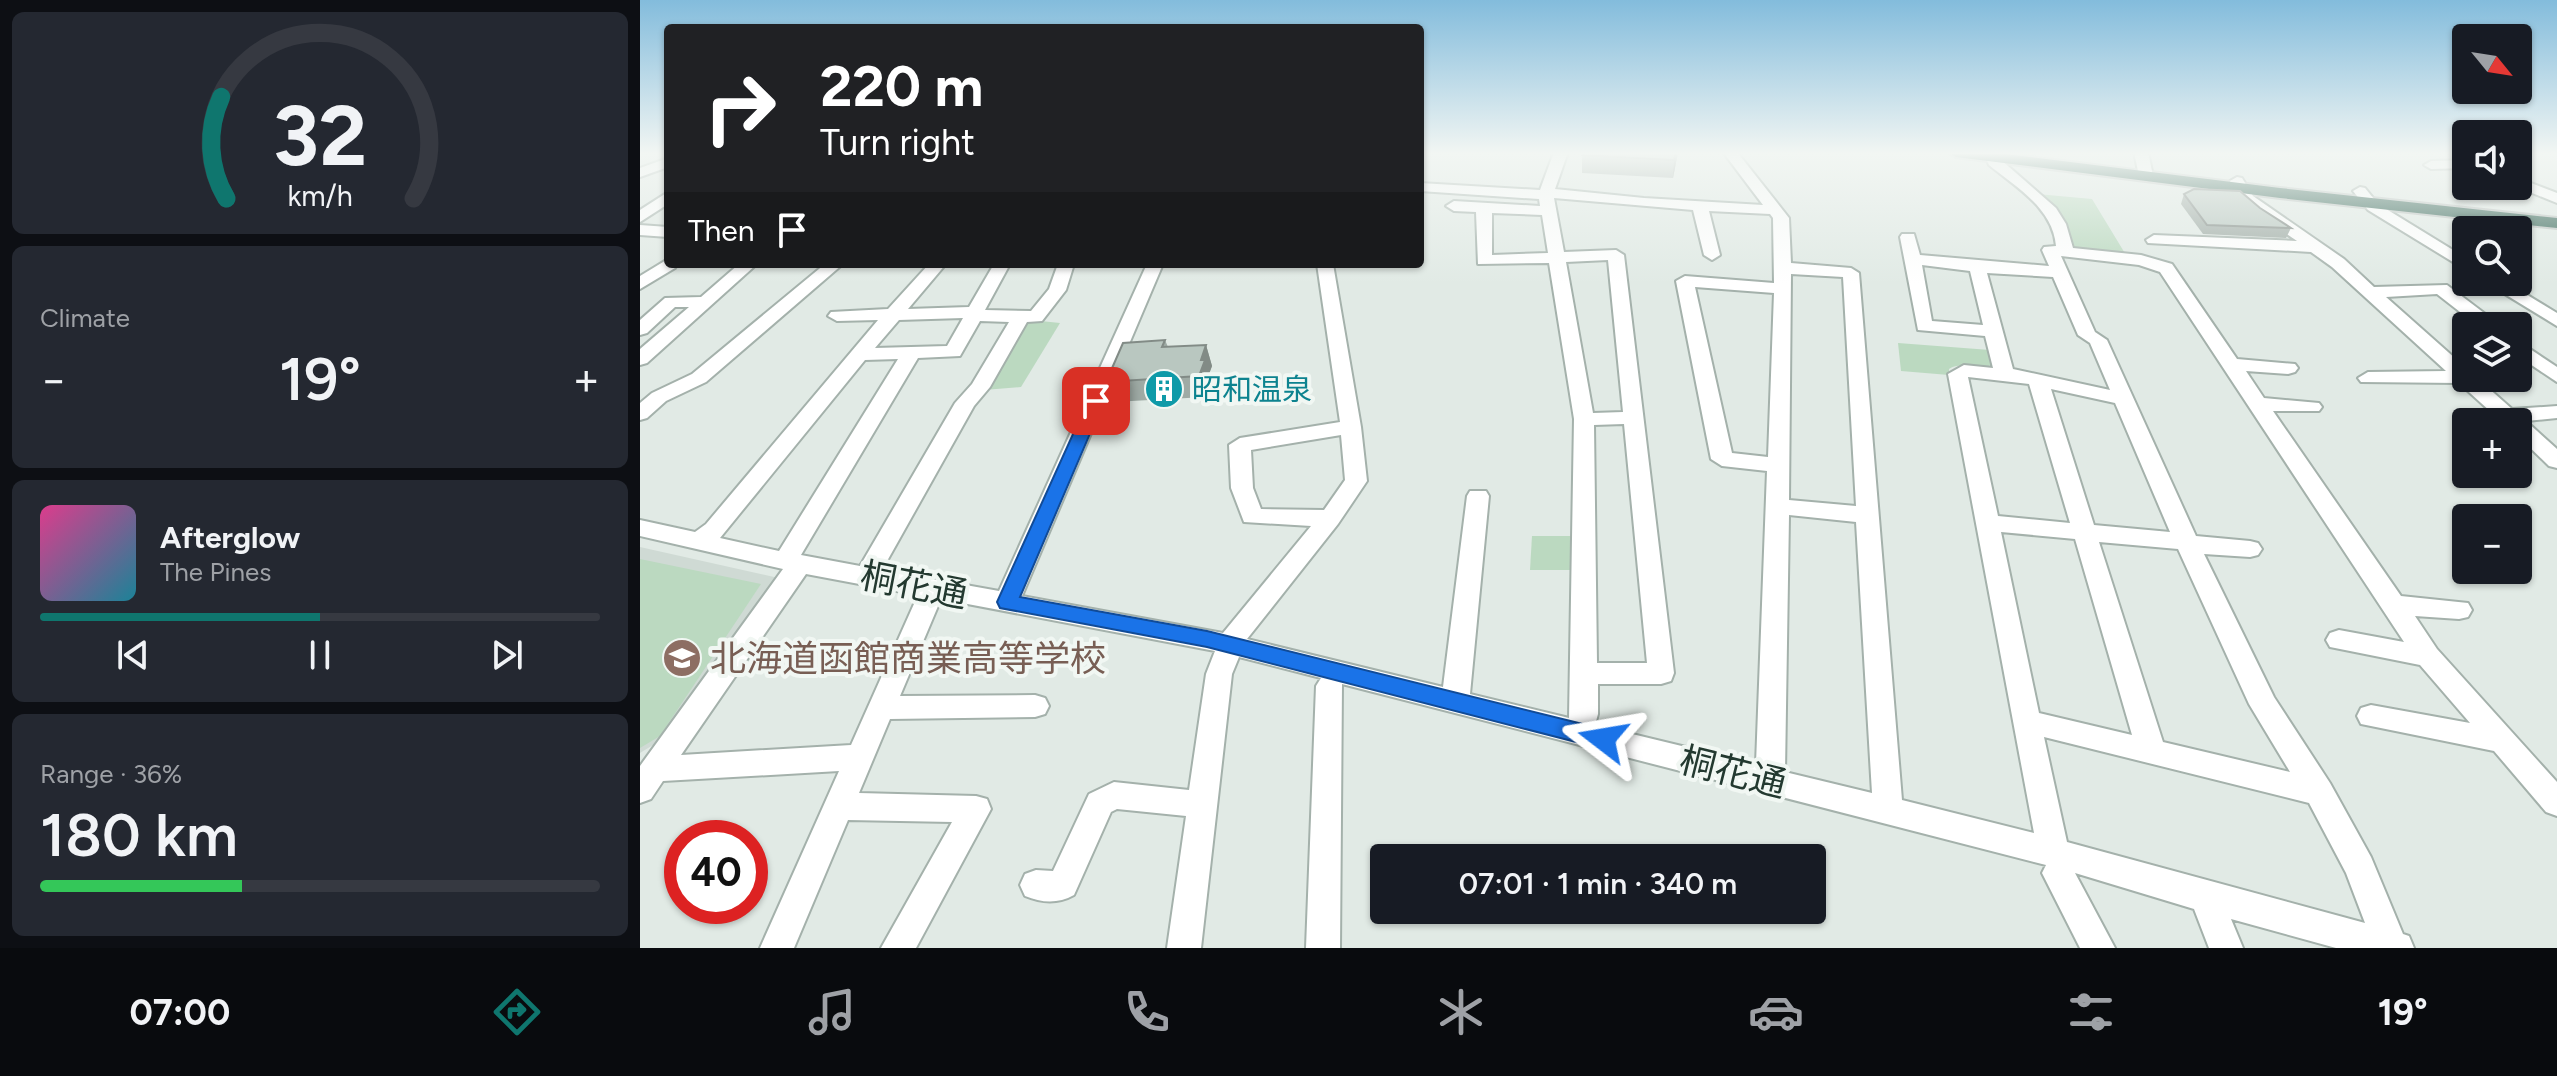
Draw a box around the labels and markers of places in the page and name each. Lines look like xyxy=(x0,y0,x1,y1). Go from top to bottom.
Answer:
pin xyxy=(1062,367,1130,435)
building icon: 昭和温泉 xyxy=(1143,368,1185,410)
place label: 昭和温泉 xyxy=(1192,371,1312,408)
school or university icon: 北海道函館商業高等学校 xyxy=(661,637,703,679)
place label: 北海道函館商業高等学校 xyxy=(710,637,1106,680)

